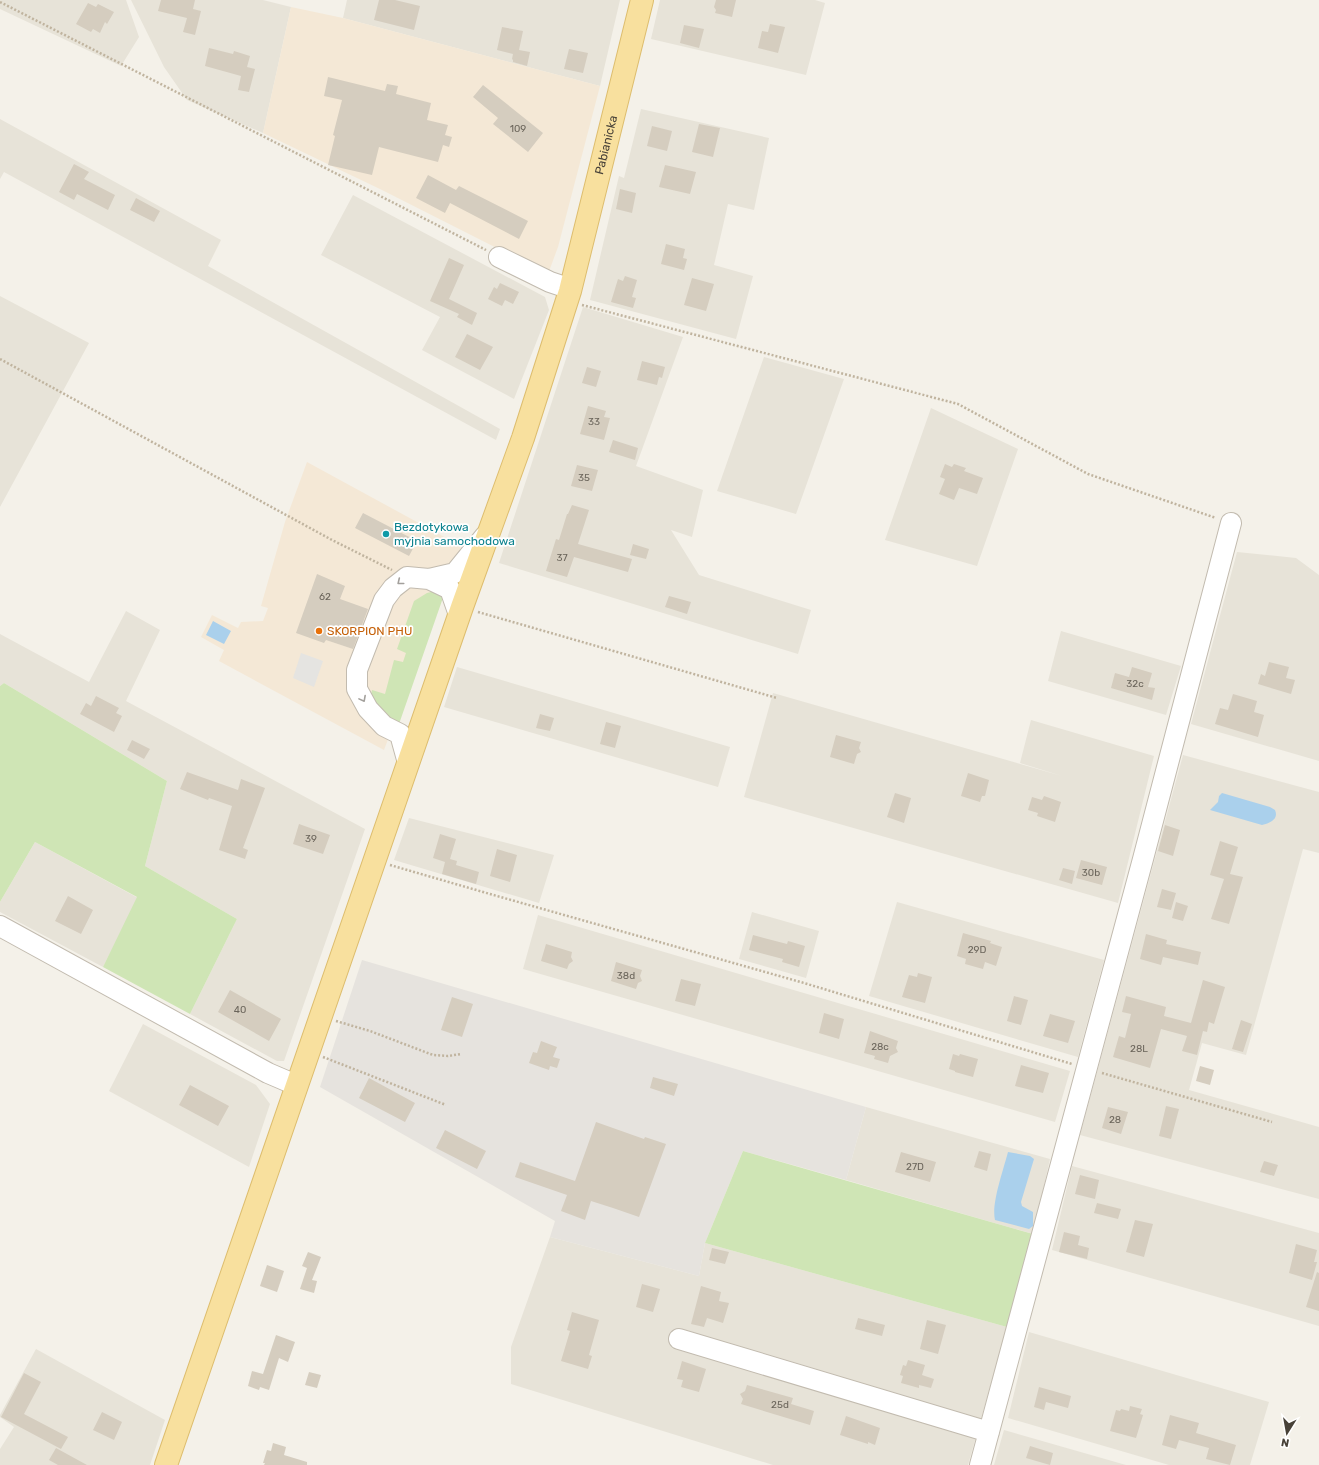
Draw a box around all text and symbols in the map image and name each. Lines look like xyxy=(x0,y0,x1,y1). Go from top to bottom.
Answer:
street label: Pabianicka xyxy=(592,114,620,176)
house number: 109 xyxy=(510,123,526,135)
house number: 33 xyxy=(588,416,600,428)
house number: 35 xyxy=(578,472,590,484)
place label: Bezdotykowa myjnia samochodowa xyxy=(394,520,515,548)
marker: Bezdotykowa myjnia samochodowa xyxy=(381,529,391,539)
house number: 37 xyxy=(556,552,568,564)
one-way arrow xyxy=(398,578,405,585)
house number: 62 xyxy=(319,591,331,603)
place label: SKORPION PHU xyxy=(327,624,412,638)
marker: SKORPION PHU xyxy=(314,626,324,636)
house number: 32c xyxy=(1126,678,1144,690)
one-way arrow xyxy=(358,695,366,702)
house number: 39 xyxy=(305,833,317,845)
house number: 30b xyxy=(1082,867,1100,879)
house number: 29D xyxy=(968,944,986,956)
house number: 38d xyxy=(617,970,635,982)
house number: 40 xyxy=(234,1004,246,1016)
house number: 28c xyxy=(871,1041,889,1053)
house number: 28L xyxy=(1130,1043,1148,1055)
house number: 28 xyxy=(1109,1114,1121,1126)
house number: 27D xyxy=(906,1161,924,1173)
house number: 25d xyxy=(771,1399,789,1411)
north arrow xyxy=(1267,1413,1307,1453)
text: N xyxy=(1280,1435,1290,1449)

